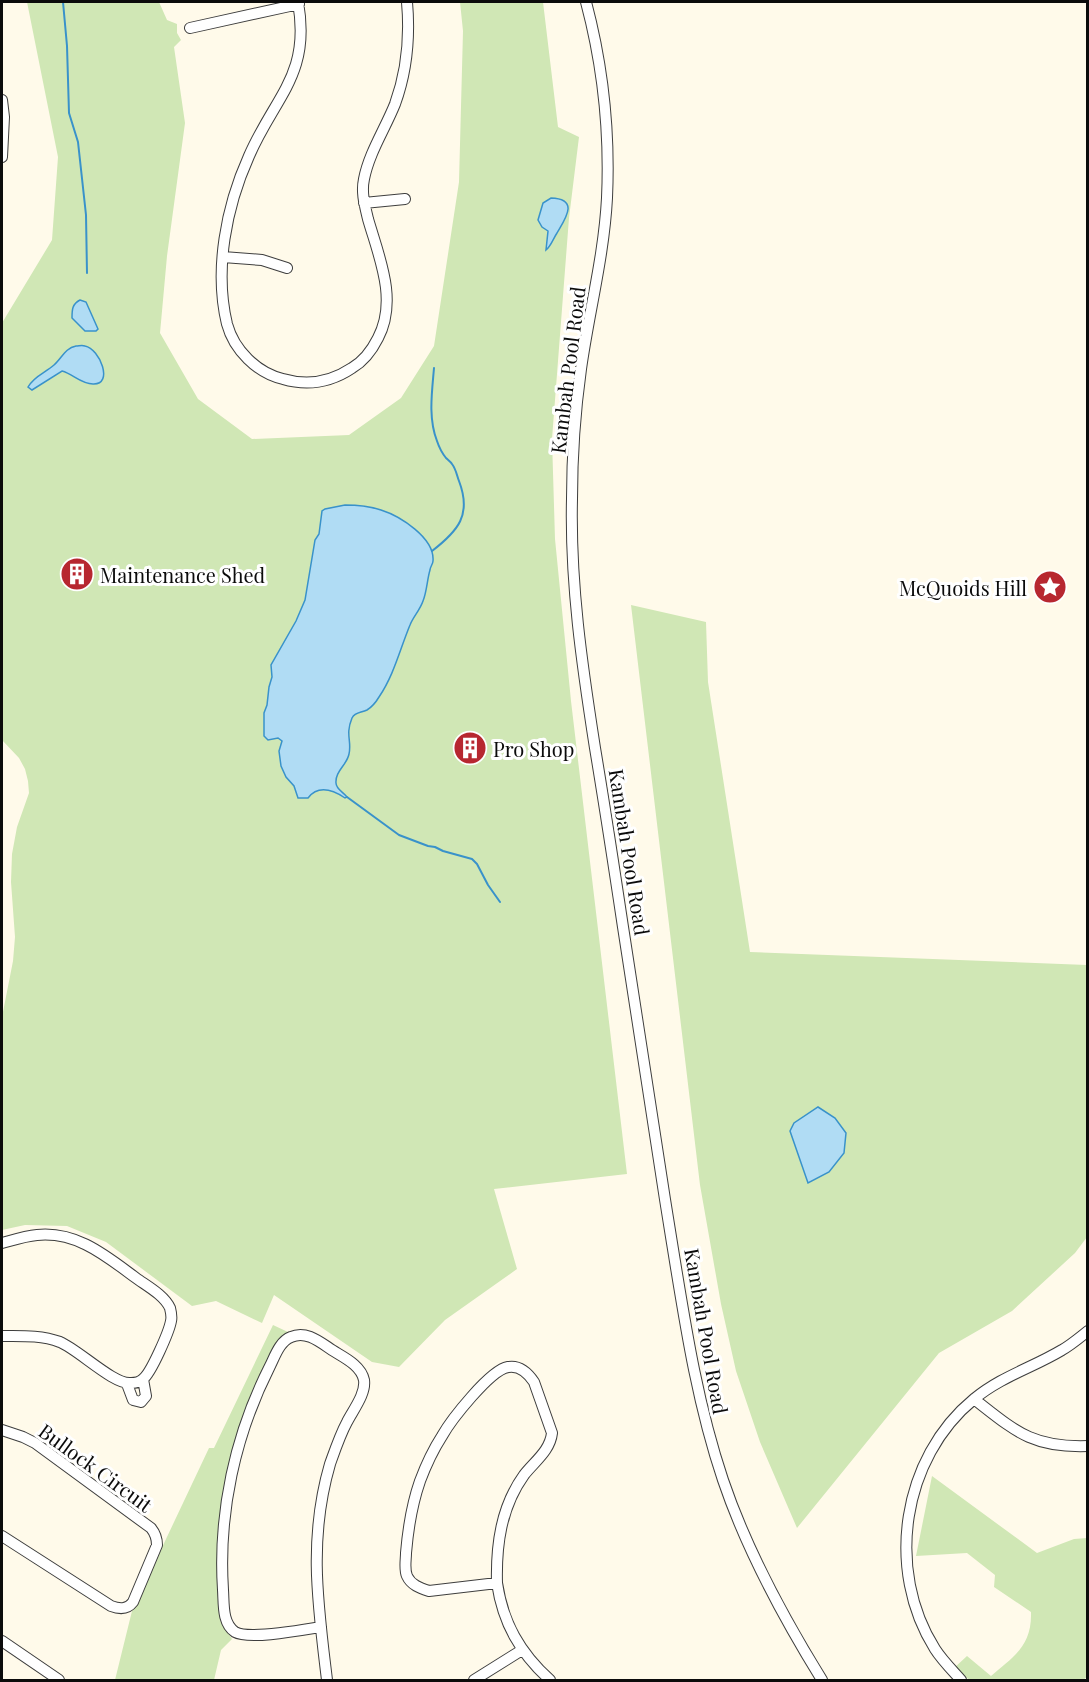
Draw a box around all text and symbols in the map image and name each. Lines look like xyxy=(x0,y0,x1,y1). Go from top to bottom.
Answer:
street label: Kambah Pool Road xyxy=(543,285,591,455)
building icon: Maintenance Shed xyxy=(59,556,95,592)
place label: Maintenance Shed xyxy=(100,561,266,588)
place icon: McQuoids Hill xyxy=(1032,569,1068,605)
place label: McQuoids Hill xyxy=(899,574,1027,601)
building icon: Pro Shop xyxy=(452,730,488,766)
place label: Pro Shop xyxy=(493,735,574,762)
street label: Kambah Pool Road xyxy=(604,767,657,938)
street label: Kambah Pool Road xyxy=(679,1246,735,1417)
street label: Bullock Circuit xyxy=(34,1417,159,1518)

